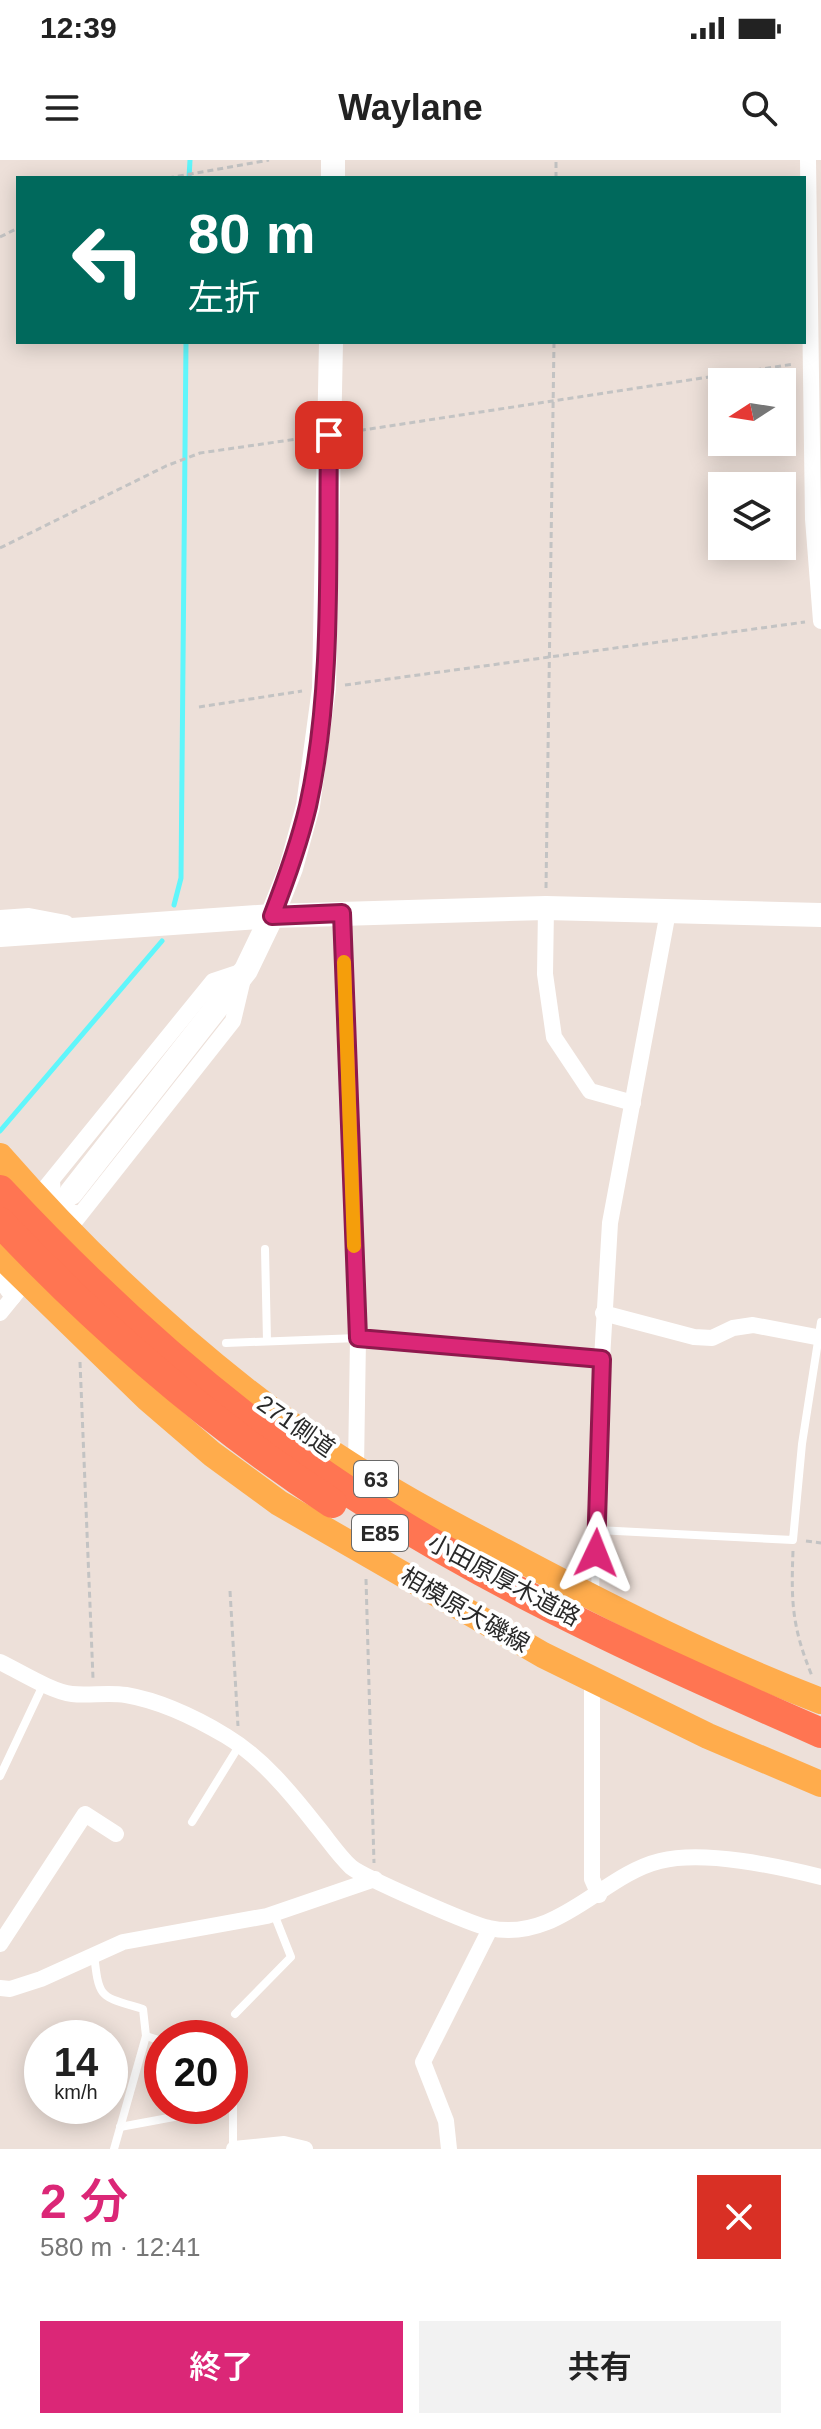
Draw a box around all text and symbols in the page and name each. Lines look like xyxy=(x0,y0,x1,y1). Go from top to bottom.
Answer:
text: 12:39 xyxy=(40,11,117,44)
icon: menu xyxy=(40,86,84,130)
icon: search xyxy=(737,86,781,130)
text: Waylane xyxy=(338,87,483,128)
text: 80 m xyxy=(188,202,316,265)
icon: left xyxy=(56,208,160,312)
text: 左折 xyxy=(188,277,260,318)
north arrow xyxy=(708,368,796,456)
map controls xyxy=(708,368,796,560)
pin xyxy=(295,401,363,469)
icon: arrive xyxy=(307,413,351,457)
button: layers xyxy=(708,472,796,560)
street label: 271側道 xyxy=(252,1389,340,1462)
road number: 63 xyxy=(354,1461,398,1497)
position arrow xyxy=(554,1511,638,1595)
road number: E85 xyxy=(352,1515,408,1551)
street label: 小田原厚木道路 xyxy=(424,1528,585,1631)
street label: 相模原大磯線 xyxy=(396,1562,534,1657)
speed limit sign: 20 xyxy=(144,2020,248,2124)
text: 14 xyxy=(54,2040,98,2084)
text: km/h xyxy=(54,2081,98,2103)
text: 2 分 xyxy=(40,2175,128,2228)
button: close xyxy=(697,2175,781,2259)
text: 580 m · 12:41 xyxy=(40,2232,200,2262)
button: 終了 xyxy=(40,2321,403,2413)
button: 共有 xyxy=(419,2321,781,2413)

